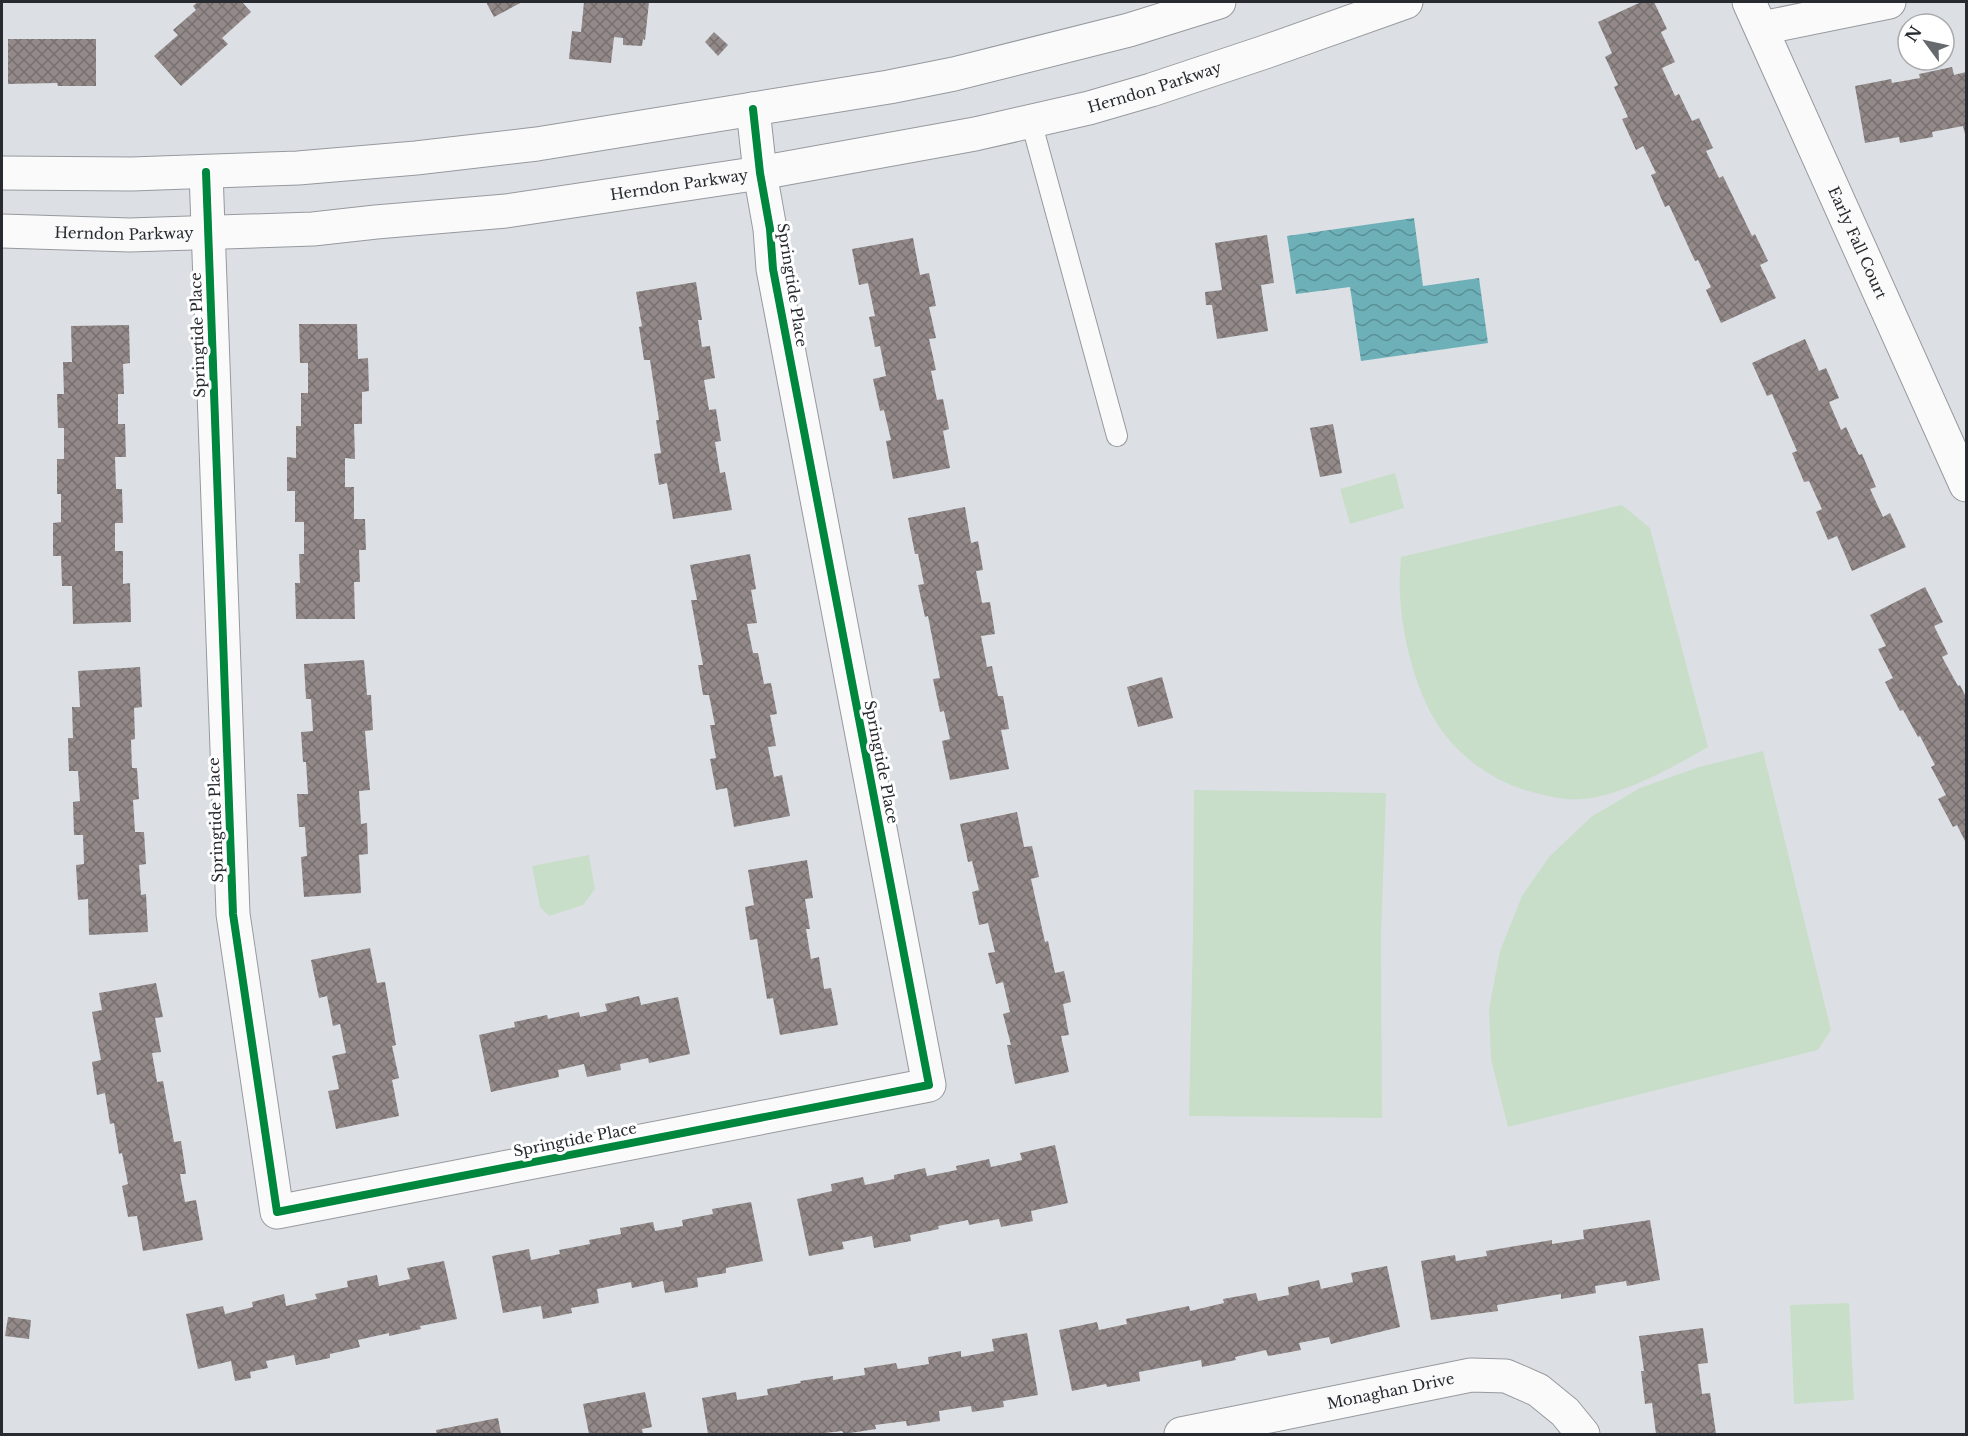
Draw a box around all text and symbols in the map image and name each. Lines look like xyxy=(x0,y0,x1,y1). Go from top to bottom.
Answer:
north arrow xyxy=(1896,12,1956,72)
text: N xyxy=(1901,22,1926,46)
street label: Herndon Parkway xyxy=(1085,57,1224,117)
street label: Herndon Parkway xyxy=(609,165,750,204)
street label: Early Fall Court xyxy=(1824,183,1891,302)
street label: Springtide Place xyxy=(773,222,812,348)
street label: Herndon Parkway xyxy=(54,223,194,244)
street label: Springtide Place xyxy=(186,272,209,398)
street label: Springtide Place xyxy=(860,699,903,825)
street label: Springtide Place xyxy=(204,757,227,883)
street label: Springtide Place xyxy=(512,1118,638,1161)
street label: Monaghan Drive xyxy=(1325,1369,1456,1413)

